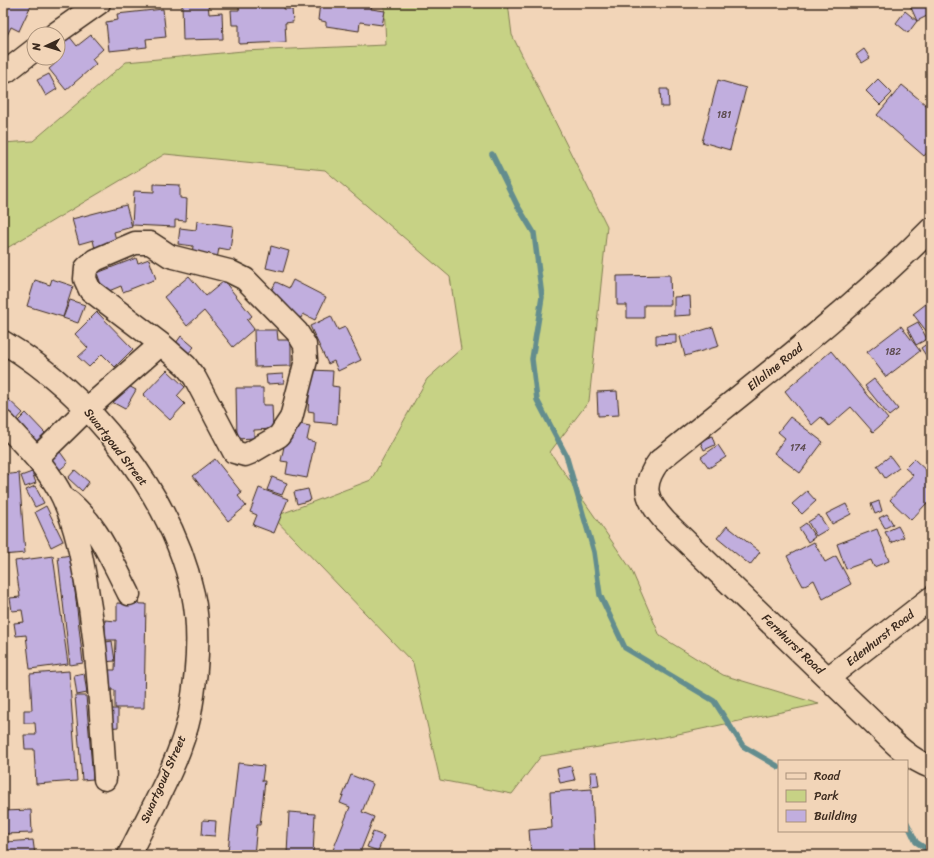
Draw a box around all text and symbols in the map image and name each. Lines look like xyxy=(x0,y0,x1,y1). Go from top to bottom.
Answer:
north arrow xyxy=(26,26,66,66)
text: N xyxy=(27,42,46,52)
house number: 181 xyxy=(717,106,731,124)
street label: Ellaline Road xyxy=(742,337,809,397)
house number: 182 xyxy=(885,343,901,361)
street label: Swartgoud Street xyxy=(78,403,154,491)
house number: 174 xyxy=(790,439,806,457)
street label: Edenhurst Road xyxy=(841,603,921,672)
street label: Fernhurst Road xyxy=(756,608,831,681)
street label: Swartgoud Street xyxy=(134,731,192,827)
legend xyxy=(778,760,908,832)
text: Road xyxy=(814,765,841,787)
text: Park xyxy=(814,785,839,807)
text: Building xyxy=(814,805,857,827)

